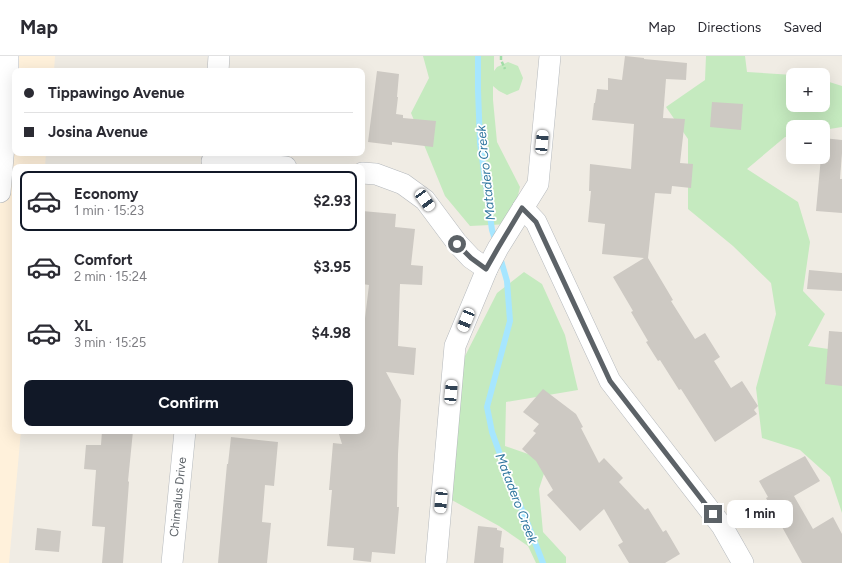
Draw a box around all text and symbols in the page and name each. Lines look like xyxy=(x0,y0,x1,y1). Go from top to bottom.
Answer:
text: Map xyxy=(20,16,58,39)
text: Map xyxy=(648,19,676,36)
text: Directions xyxy=(698,19,761,36)
text: Saved xyxy=(783,19,822,36)
map controls xyxy=(786,68,830,164)
button: + xyxy=(786,68,830,112)
text: Tippawingo Avenue xyxy=(48,84,185,102)
button: − xyxy=(786,120,830,164)
text: Josina Avenue xyxy=(48,123,148,141)
water label: Matadero Creek xyxy=(473,124,498,221)
car xyxy=(535,130,549,154)
icon: car xyxy=(26,183,62,219)
text: Economy xyxy=(74,185,139,203)
car xyxy=(413,187,437,213)
text: $2.93 xyxy=(313,192,351,210)
text: 1 min · 15:23 xyxy=(74,203,144,218)
route start xyxy=(448,235,466,253)
icon: car xyxy=(26,249,62,285)
text: Comfort xyxy=(74,251,133,269)
text: $3.95 xyxy=(313,258,351,276)
text: 2 min · 15:24 xyxy=(74,269,147,284)
car xyxy=(456,307,476,333)
icon: car xyxy=(26,315,62,351)
text: XL xyxy=(74,317,92,335)
text: $4.98 xyxy=(312,324,351,342)
text: 3 min · 15:25 xyxy=(74,335,146,350)
button: Confirm xyxy=(24,380,353,426)
car xyxy=(444,380,458,404)
water label: Matadero Creek xyxy=(492,451,541,546)
street label: Chimalus Drive xyxy=(167,456,189,538)
car xyxy=(434,489,448,513)
callout: 1 min xyxy=(727,500,793,528)
route end xyxy=(704,505,722,523)
text: 1 min xyxy=(745,506,775,521)

